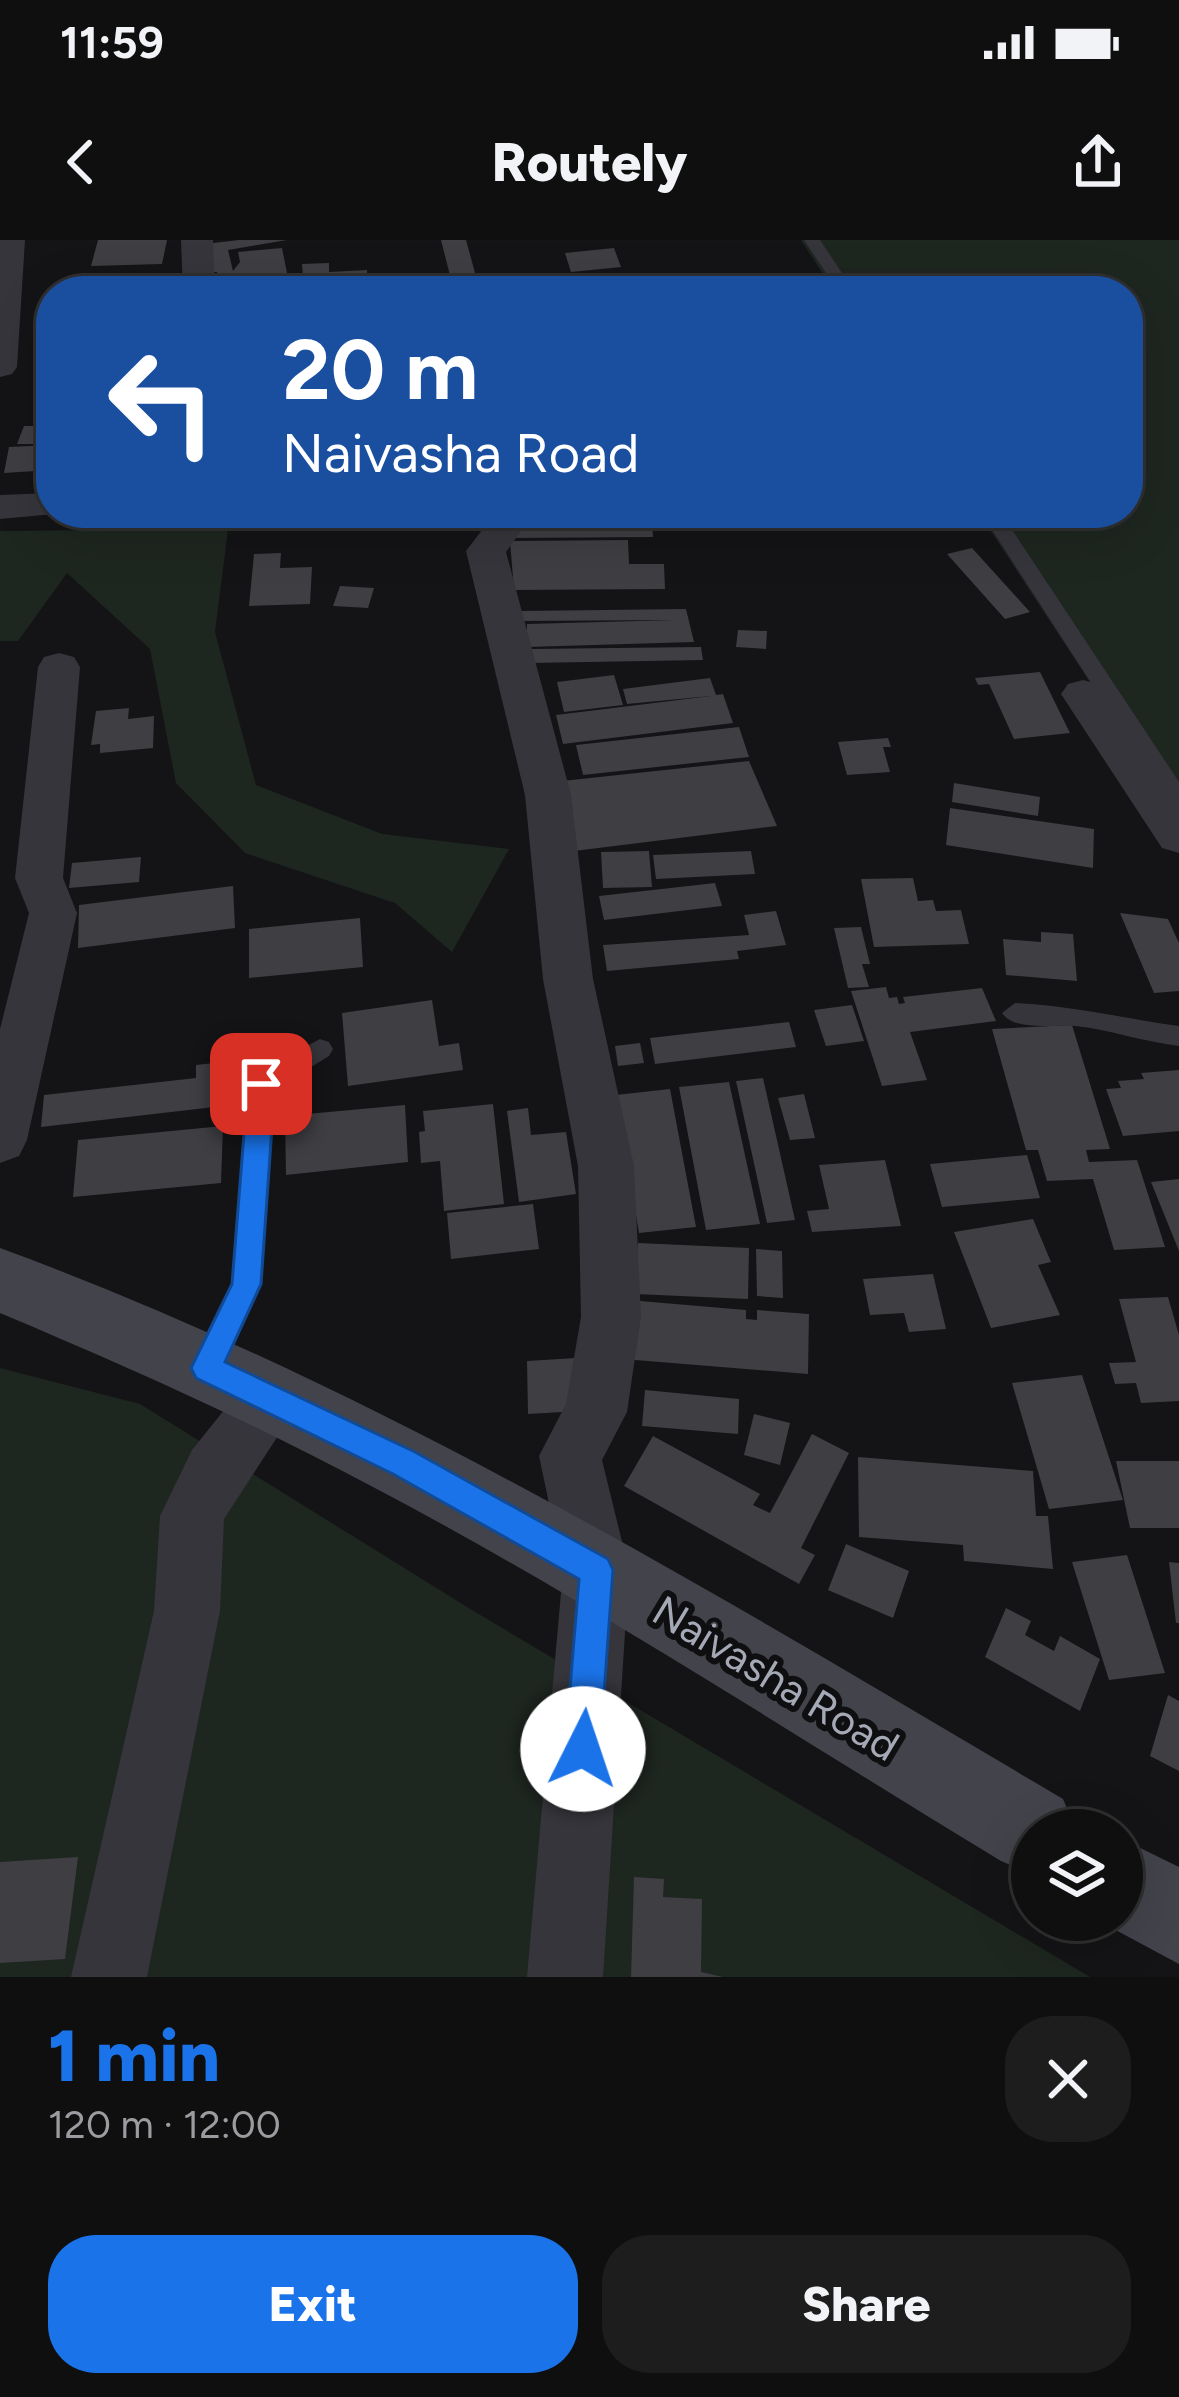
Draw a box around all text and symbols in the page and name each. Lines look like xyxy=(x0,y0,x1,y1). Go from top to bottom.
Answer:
text: 11:59 xyxy=(60,15,164,69)
icon: back xyxy=(48,129,114,195)
icon: share xyxy=(1065,129,1131,195)
text: Routely xyxy=(492,130,687,195)
text: 20 m xyxy=(282,319,478,420)
icon: left xyxy=(84,324,240,480)
text: Naivasha Road xyxy=(282,421,639,486)
pin xyxy=(210,1033,312,1135)
icon: arrive xyxy=(228,1051,294,1117)
street label: Naivasha Road xyxy=(643,1585,908,1772)
position arrow xyxy=(520,1686,646,1812)
map controls xyxy=(1011,1809,1143,1941)
button: layers xyxy=(1011,1809,1143,1941)
text: 1 min xyxy=(48,2013,220,2099)
button: close xyxy=(1005,2016,1131,2142)
text: 120 m · 12:00 xyxy=(48,2101,281,2148)
button: Exit xyxy=(48,2235,578,2373)
button: Share xyxy=(602,2235,1131,2373)

